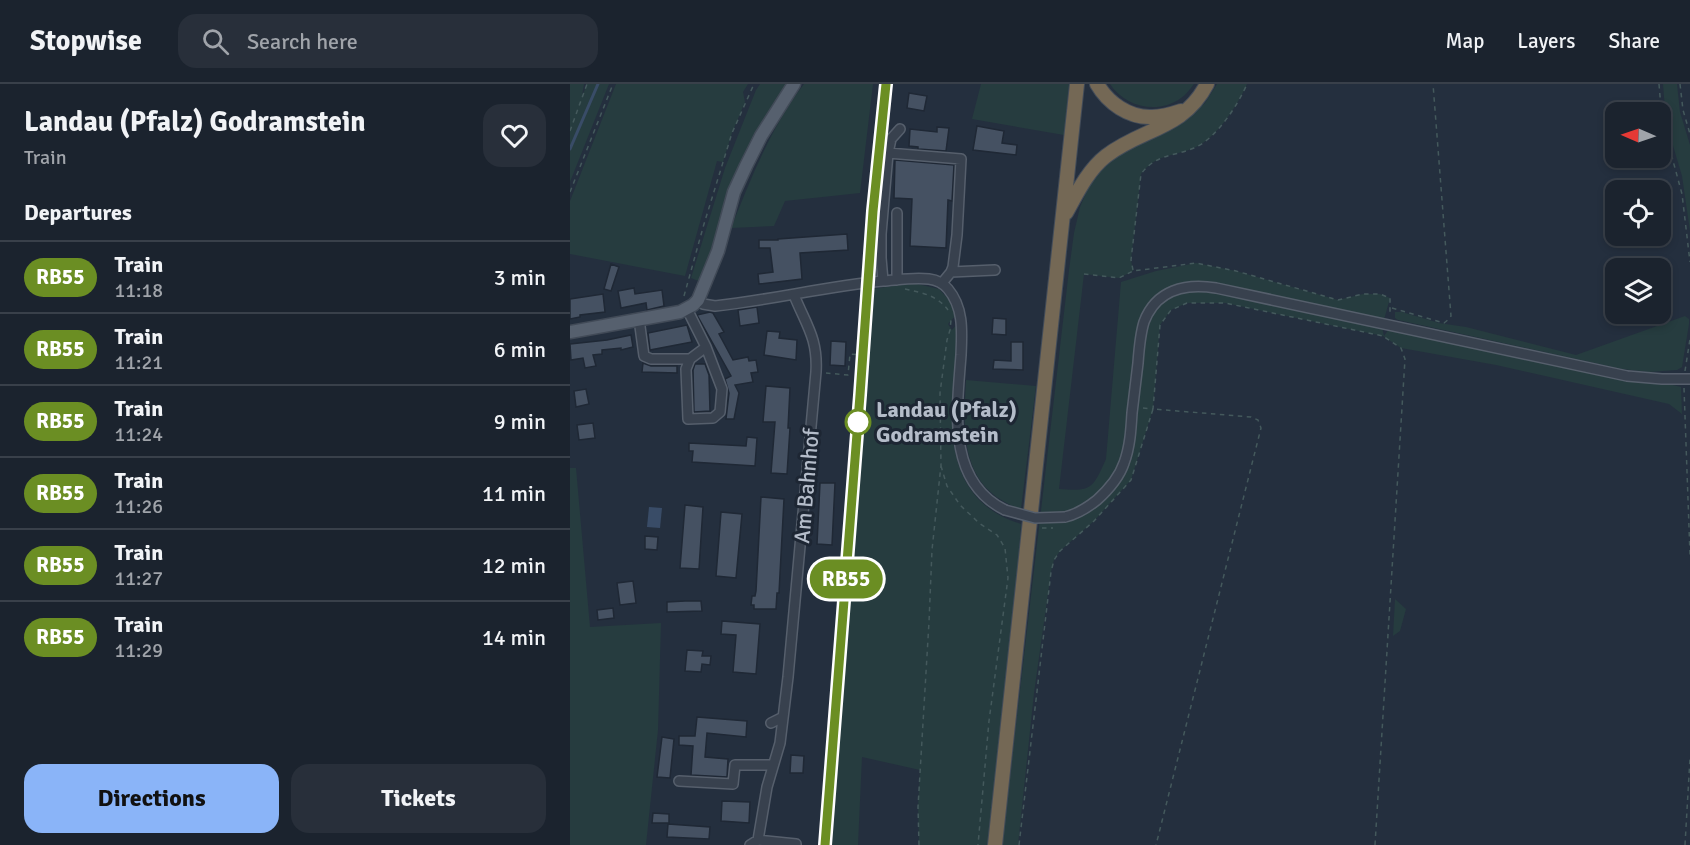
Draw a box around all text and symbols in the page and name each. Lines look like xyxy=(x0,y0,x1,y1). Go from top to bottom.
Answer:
search box xyxy=(178,14,598,68)
text: Stopwise xyxy=(30,24,142,58)
icon: search xyxy=(199,25,232,58)
text: Search here xyxy=(247,28,358,55)
text: Map xyxy=(1446,28,1484,54)
text: Layers xyxy=(1517,28,1575,54)
text: Share xyxy=(1608,28,1660,54)
north arrow xyxy=(1605,102,1671,168)
map controls xyxy=(1605,102,1671,324)
button: heart xyxy=(483,104,546,167)
text: Landau (Pfalz) Godramstein xyxy=(24,105,366,139)
text: Train xyxy=(24,145,67,170)
button: locate xyxy=(1605,180,1671,246)
text: Departures xyxy=(24,199,132,226)
text: Train xyxy=(115,251,163,278)
button: layers xyxy=(1605,258,1671,324)
text: RB55 xyxy=(36,264,85,290)
text: 3 min xyxy=(494,264,546,291)
text: 11:18 xyxy=(115,278,163,303)
text: Train xyxy=(115,323,163,350)
text: RB55 xyxy=(36,336,85,362)
text: 6 min xyxy=(494,336,546,363)
text: 11:21 xyxy=(115,350,163,375)
text: Train xyxy=(115,395,163,422)
place label: Landau (Pfalz) Godramstein xyxy=(876,396,1017,448)
text: RB55 xyxy=(36,408,85,434)
text: 9 min xyxy=(494,408,546,435)
marker: Landau (Pfalz) Godramstein xyxy=(845,409,871,435)
text: 11:24 xyxy=(115,422,163,447)
street label: Am Bahnhof xyxy=(788,426,825,544)
text: Train xyxy=(115,467,163,494)
text: RB55 xyxy=(36,480,85,506)
text: 11 min xyxy=(482,480,546,507)
text: 11:26 xyxy=(115,494,163,519)
text: Train xyxy=(115,539,163,566)
text: RB55 xyxy=(36,552,85,578)
text: 12 min xyxy=(482,552,546,579)
line badge: RB55 xyxy=(804,560,888,598)
text: 11:27 xyxy=(115,566,163,591)
text: RB55 xyxy=(822,566,870,592)
text: Train xyxy=(115,611,163,638)
text: RB55 xyxy=(36,624,85,650)
text: 14 min xyxy=(482,624,546,651)
text: 11:29 xyxy=(115,638,163,663)
button: Directions xyxy=(24,764,279,833)
button: Tickets xyxy=(291,764,546,833)

